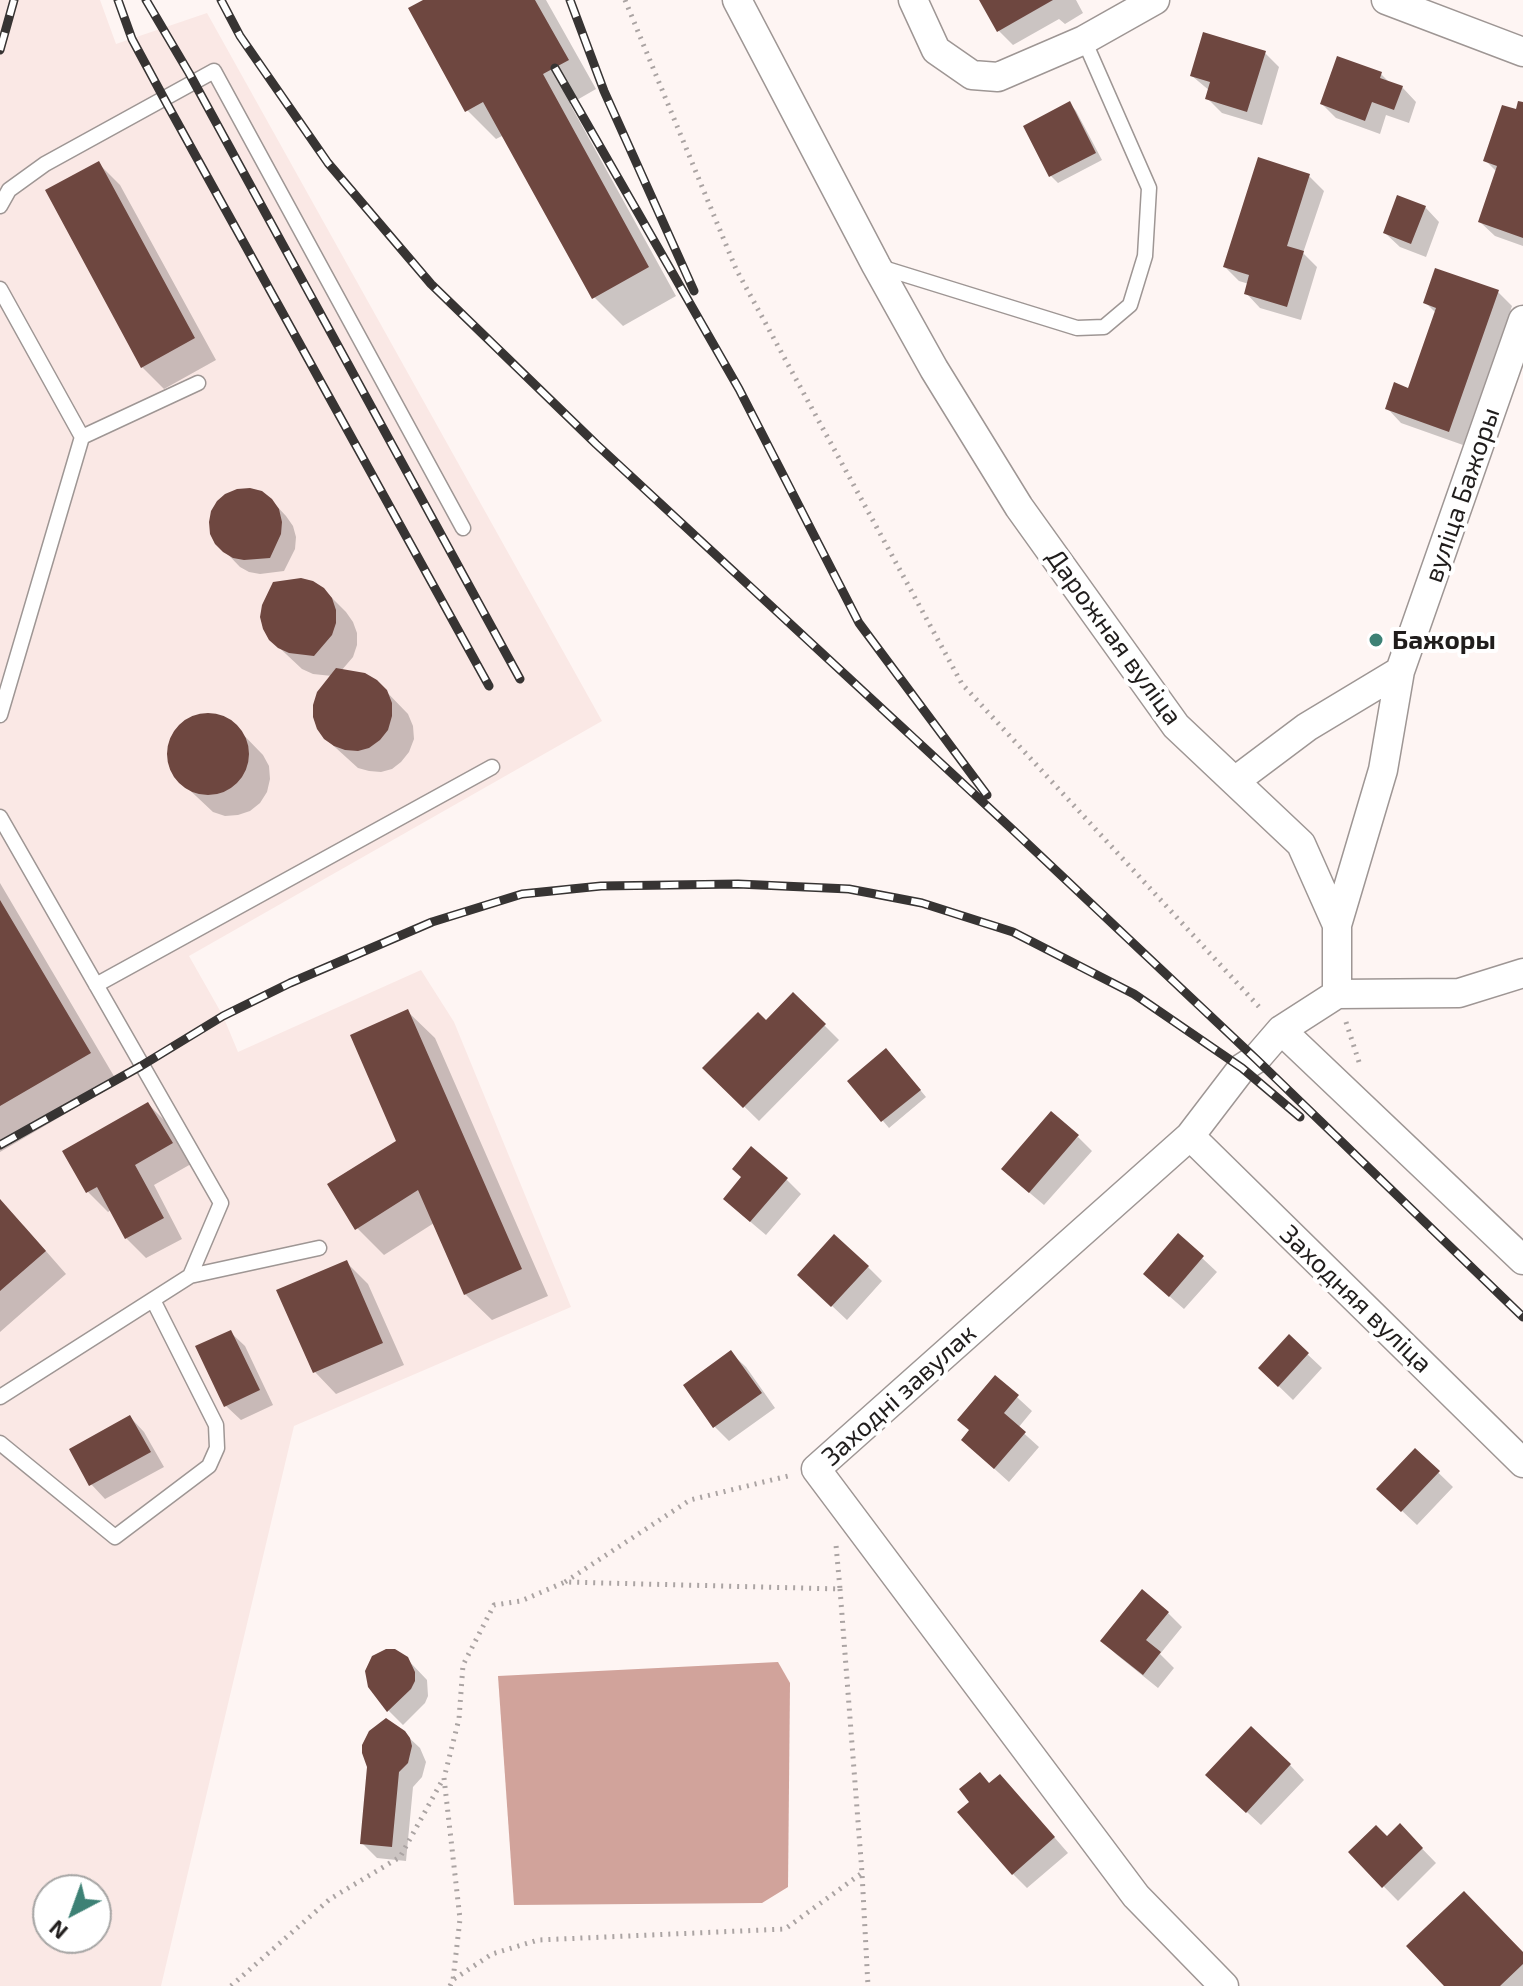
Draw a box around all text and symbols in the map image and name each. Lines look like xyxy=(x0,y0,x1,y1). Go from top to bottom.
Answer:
street label: вуліца Бажоры xyxy=(1417,403,1507,587)
street label: Дарожная вуліца xyxy=(1040,543,1188,731)
place label: Бажоры xyxy=(1392,624,1496,656)
marker: Бажоры xyxy=(1367,631,1385,649)
street label: Заходняя вуліца xyxy=(1274,1219,1438,1379)
street label: Заходні завулак xyxy=(815,1318,983,1472)
north arrow xyxy=(32,1874,112,1954)
text: N xyxy=(43,1916,72,1946)

